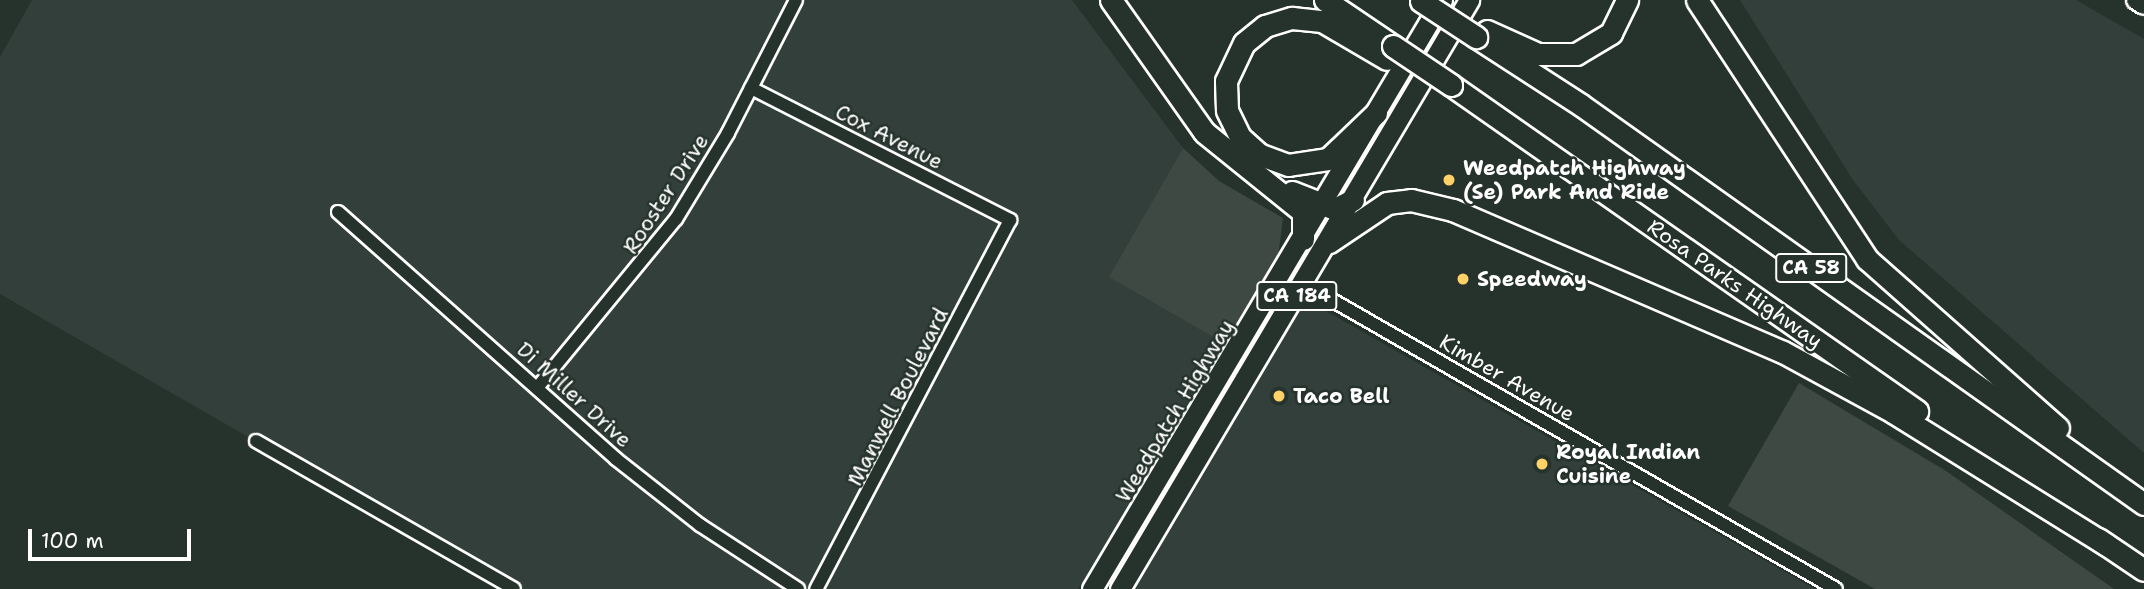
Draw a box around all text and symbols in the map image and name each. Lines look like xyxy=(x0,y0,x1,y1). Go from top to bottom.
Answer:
street label: Cox Avenue xyxy=(831,99,947,175)
street label: Rooster Drive xyxy=(618,129,714,259)
place label: Weedpatch Highway (Se) Park And Ride xyxy=(1463,155,1686,205)
marker: Weedpatch Highway (Se) Park And Ride xyxy=(1441,172,1457,188)
street label: Rosa Parks Highway xyxy=(1643,214,1827,354)
road number: CA 58 xyxy=(1774,252,1848,284)
place label: Speedway xyxy=(1477,266,1587,292)
marker: Speedway xyxy=(1455,271,1471,287)
road number: CA 184 xyxy=(1255,280,1339,312)
street label: Manwell Boulevard xyxy=(842,304,954,490)
street label: Weedpatch Highway xyxy=(1110,315,1240,507)
street label: Kimber Avenue xyxy=(1435,329,1579,427)
street label: Di Miller Drive xyxy=(512,337,636,453)
place label: Taco Bell xyxy=(1293,383,1389,409)
marker: Taco Bell xyxy=(1271,388,1287,404)
place label: Royal Indian Cuisine xyxy=(1556,439,1700,489)
marker: Royal Indian Cuisine xyxy=(1534,456,1550,472)
scale bar xyxy=(32,516,194,560)
text: 100 m xyxy=(41,527,104,555)

